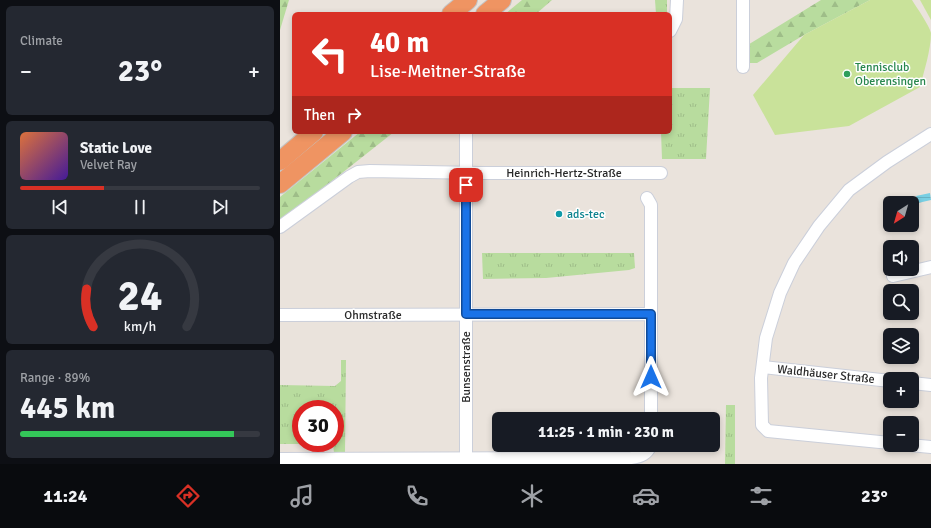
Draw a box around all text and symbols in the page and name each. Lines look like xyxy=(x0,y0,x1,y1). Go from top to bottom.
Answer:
text: 40 m xyxy=(370,26,429,60)
icon: left xyxy=(304,28,356,80)
text: Climate xyxy=(20,33,63,49)
text: 23° xyxy=(118,53,162,90)
text: − xyxy=(20,58,32,85)
text: + xyxy=(248,58,260,85)
text: Lise-Meitner-Straße xyxy=(370,60,526,82)
place label: Tennisclub Oberensingen xyxy=(855,60,926,89)
marker: Tennisclub Oberensingen xyxy=(842,69,852,79)
icon: right xyxy=(343,104,365,126)
text: Then xyxy=(304,106,335,124)
text: Static Love xyxy=(80,139,152,157)
text: Velvet Ray xyxy=(80,157,137,173)
street label: Heinrich-Hertz-Straße xyxy=(506,166,622,181)
pin xyxy=(449,168,483,202)
icon: arrive xyxy=(455,174,477,196)
icon: previous xyxy=(49,196,71,218)
icon: pause xyxy=(129,196,151,218)
icon: next xyxy=(209,196,231,218)
north arrow xyxy=(883,196,919,232)
map controls xyxy=(883,196,919,452)
place label: ads-tec xyxy=(567,207,605,222)
marker: ads-tec xyxy=(554,209,564,219)
button: sound xyxy=(883,240,919,276)
text: 24 xyxy=(118,271,162,322)
button: search xyxy=(883,284,919,320)
street label: Ohmstraße xyxy=(344,308,402,323)
text: km/h xyxy=(124,318,156,335)
button: layers xyxy=(883,328,919,364)
street label: Bunsenstraße xyxy=(459,331,474,403)
position arrow xyxy=(630,356,672,398)
street label: Waldhäuser Straße xyxy=(776,362,875,387)
text: Range · 89% xyxy=(20,370,90,386)
button: + xyxy=(883,372,919,408)
text: 445 km xyxy=(20,390,115,427)
speed limit sign: 30 xyxy=(292,400,344,452)
button: − xyxy=(883,416,919,452)
text: 11:25 · 1 min · 230 m xyxy=(538,423,674,441)
icon: directions xyxy=(174,482,202,510)
icon: music xyxy=(288,482,316,510)
icon: phone xyxy=(403,482,431,510)
icon: climate xyxy=(518,482,546,510)
icon: car xyxy=(632,482,660,510)
icon: filters xyxy=(747,482,775,510)
text: 11:24 xyxy=(43,485,87,507)
text: 23° xyxy=(861,485,888,507)

